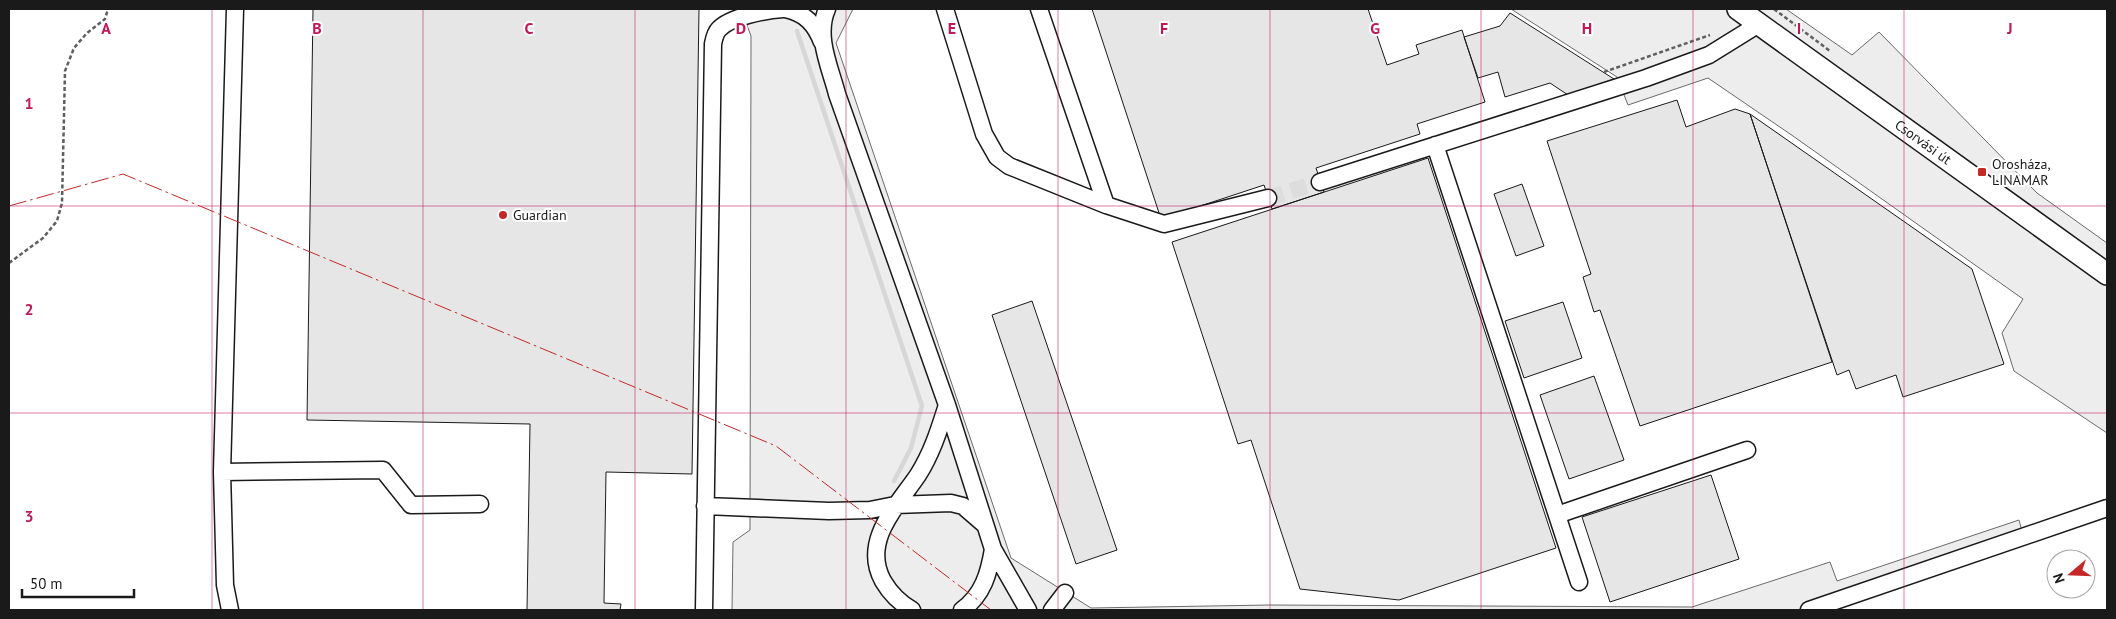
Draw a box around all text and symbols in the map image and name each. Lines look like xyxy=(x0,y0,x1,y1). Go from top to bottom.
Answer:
text: A xyxy=(101,18,111,38)
text: B xyxy=(312,18,322,38)
text: C xyxy=(525,18,534,38)
text: D xyxy=(736,18,746,38)
text: E xyxy=(948,18,956,38)
text: F xyxy=(1160,18,1168,38)
text: G xyxy=(1370,18,1380,38)
text: H xyxy=(1582,18,1592,38)
text: I xyxy=(1797,18,1801,38)
text: J xyxy=(2006,18,2013,38)
text: 1 xyxy=(24,93,34,113)
street label: Csorvási út xyxy=(1891,116,1955,169)
place label: Orosháza, LINAMAR xyxy=(1992,155,2051,189)
marker: Orosháza, LINAMAR xyxy=(1976,166,1988,178)
place label: Guardian xyxy=(513,206,567,224)
marker: Guardian xyxy=(497,209,509,221)
text: 2 xyxy=(24,299,34,319)
text: 3 xyxy=(24,506,34,526)
north arrow xyxy=(2046,549,2096,599)
scale bar xyxy=(22,566,135,598)
text: N xyxy=(2049,571,2069,586)
text: 50 m xyxy=(30,574,63,593)

